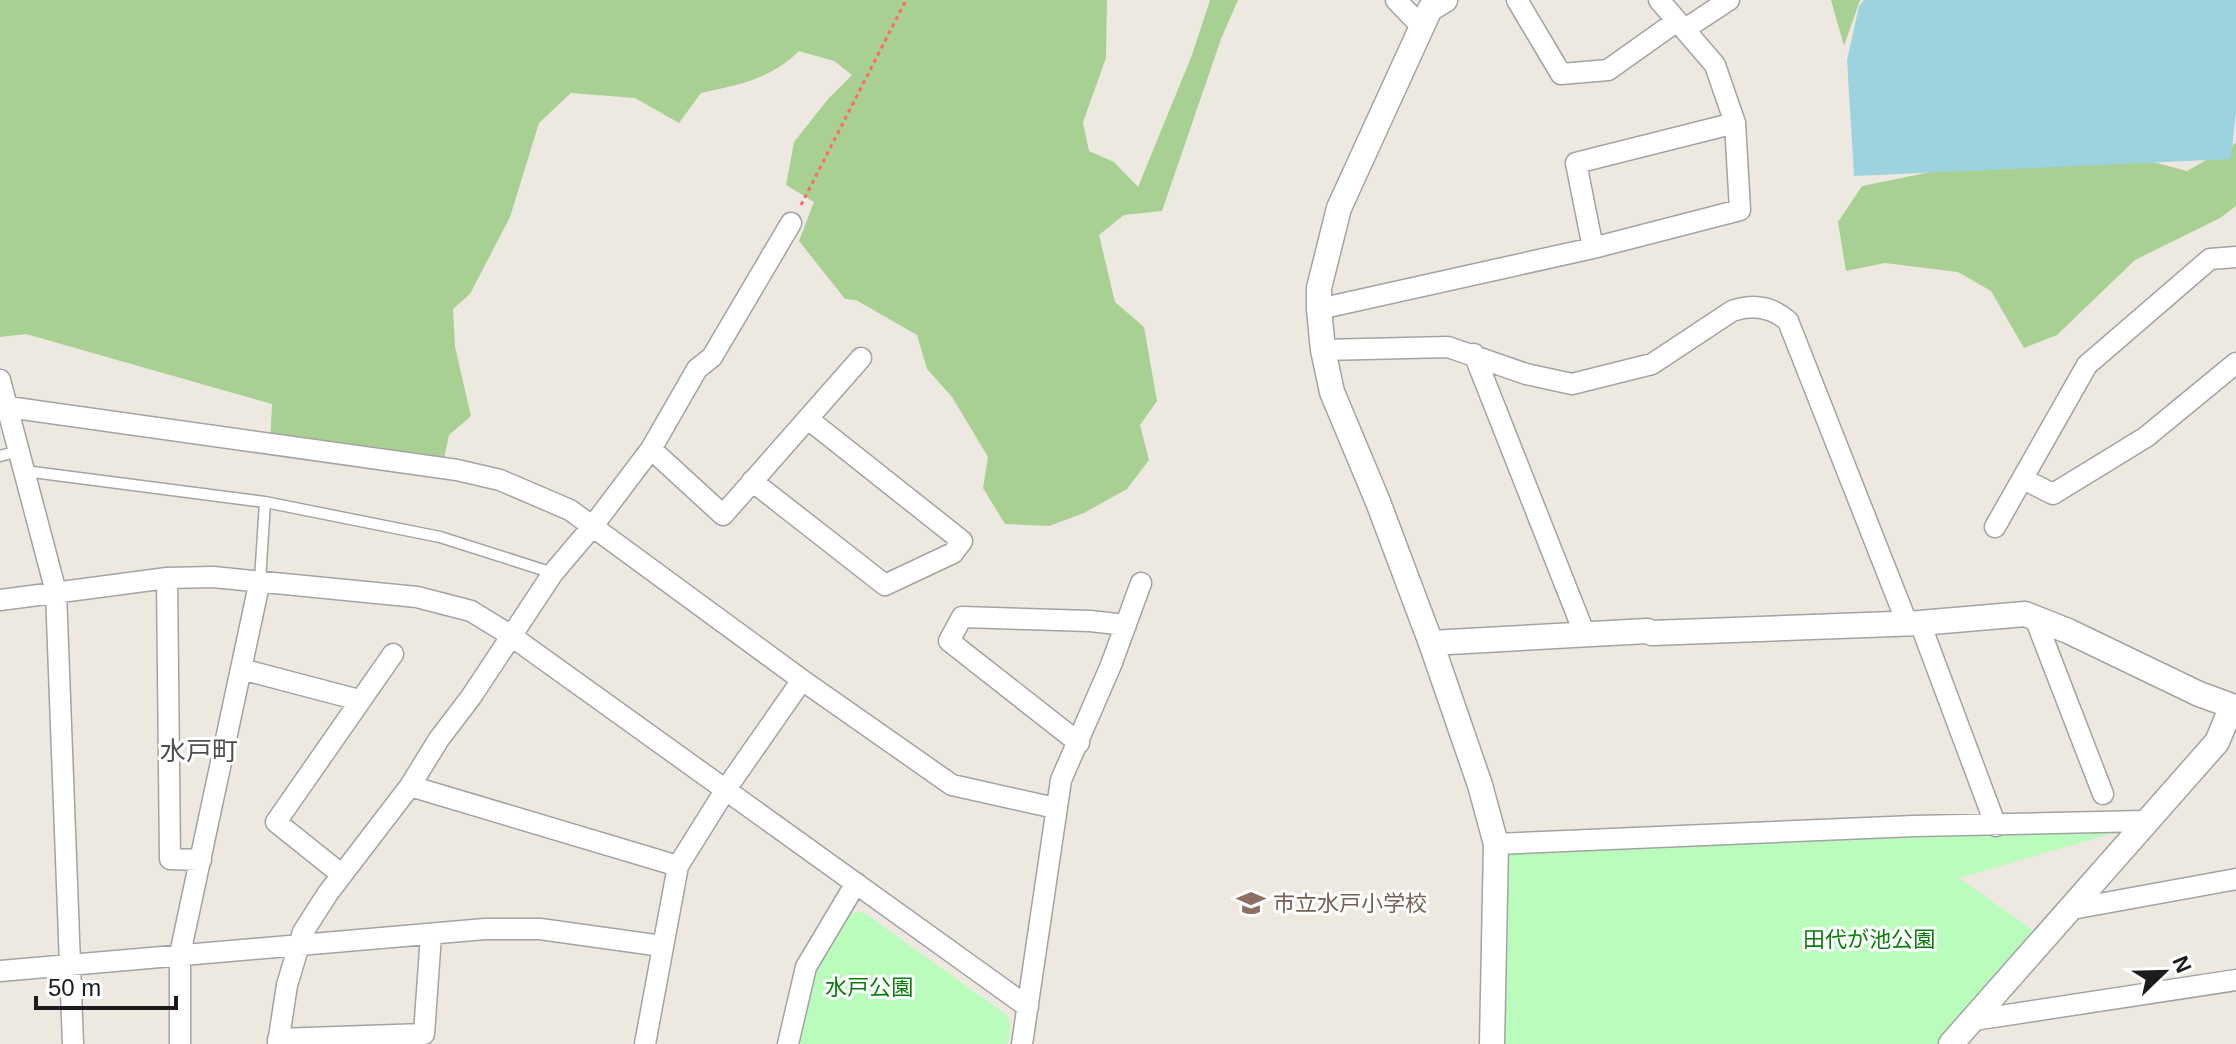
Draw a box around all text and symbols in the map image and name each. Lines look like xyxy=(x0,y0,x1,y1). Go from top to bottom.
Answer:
district label: 水戸町 xyxy=(160,736,238,766)
school or university icon: 市立水戸小学校 xyxy=(1236,888,1266,918)
place label: 市立水戸小学校 xyxy=(1273,891,1427,916)
park label: 田代が池公園 xyxy=(1803,927,1935,952)
north arrow xyxy=(2124,932,2204,1012)
text: N xyxy=(2167,952,2197,977)
scale bar xyxy=(36,960,176,1010)
text: 50 m xyxy=(48,974,101,1001)
park label: 水戸公園 xyxy=(825,975,913,1000)

